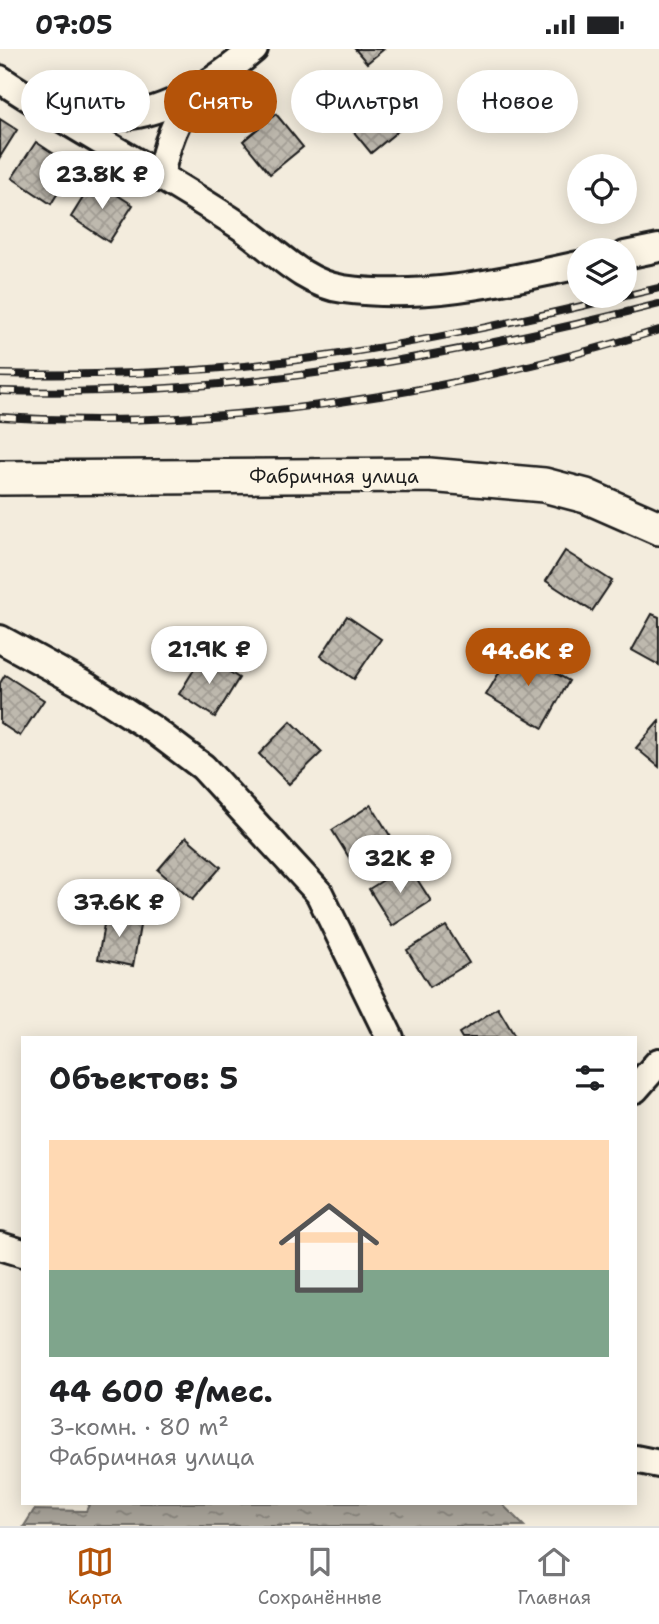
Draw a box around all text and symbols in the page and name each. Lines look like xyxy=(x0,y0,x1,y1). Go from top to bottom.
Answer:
text: 07:05 xyxy=(35,7,112,42)
chip: Купить xyxy=(21,70,150,133)
chip: Снять xyxy=(164,70,277,133)
chip: Фильтры xyxy=(291,70,443,133)
chip: Новое xyxy=(457,70,578,133)
pin: 23.8K ₽ xyxy=(37,151,167,211)
map controls xyxy=(567,154,637,308)
button: locate xyxy=(567,154,637,224)
text: 23.8K ₽ xyxy=(55,159,149,189)
button: layers xyxy=(567,238,637,308)
street label: Фабричная улица xyxy=(249,464,419,489)
pin: 21.9K ₽ xyxy=(144,627,274,686)
pin: 44.6K ₽ xyxy=(463,629,593,688)
text: 21.9K ₽ xyxy=(167,634,251,664)
text: 44.6K ₽ xyxy=(482,636,574,666)
pin: 32K ₽ xyxy=(351,835,449,895)
text: 32K ₽ xyxy=(364,843,436,873)
pin: 37.6K ₽ xyxy=(54,879,184,939)
text: 37.6K ₽ xyxy=(73,887,165,917)
text: Объектов: 5 xyxy=(49,1058,238,1099)
icon: filters xyxy=(571,1059,609,1097)
icon: home xyxy=(266,1185,392,1311)
text: 44 600 ₽/мес. xyxy=(49,1371,273,1412)
text: 3-комн. · 80 m² xyxy=(49,1412,229,1442)
text: Фабричная улица xyxy=(49,1442,254,1472)
tab: Карта xyxy=(68,1543,122,1610)
tab: Сохранённые xyxy=(258,1543,382,1610)
tab: Главная xyxy=(518,1543,591,1610)

